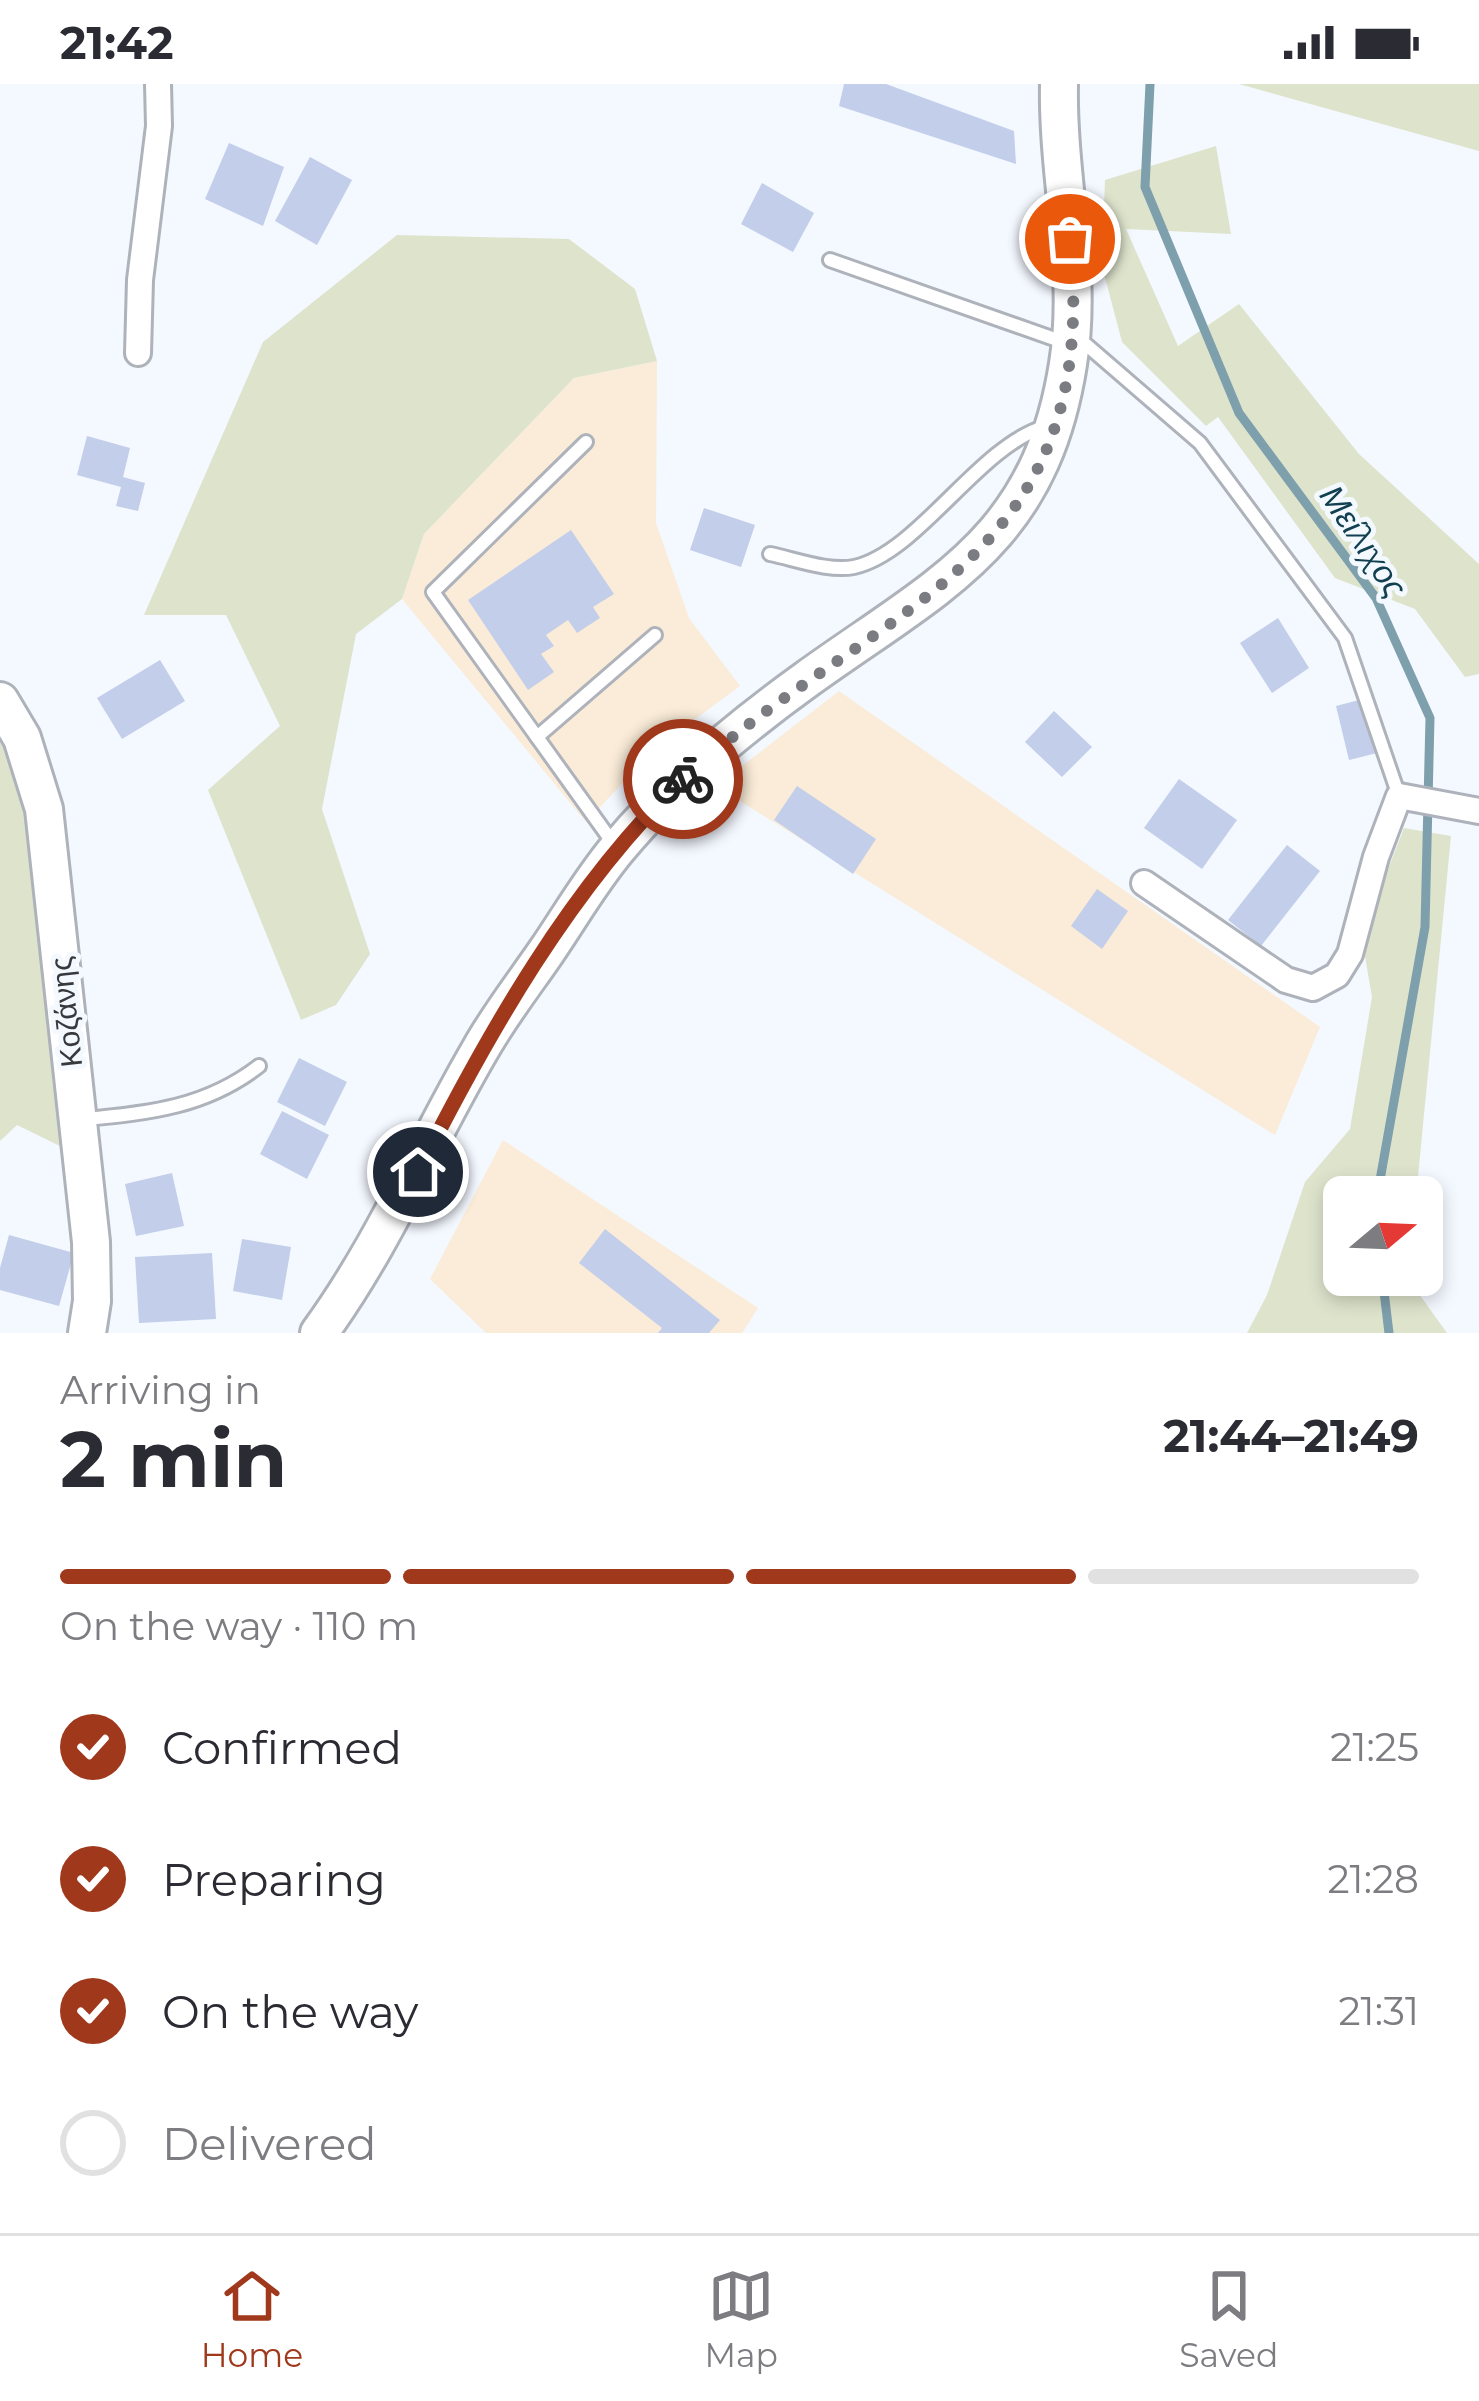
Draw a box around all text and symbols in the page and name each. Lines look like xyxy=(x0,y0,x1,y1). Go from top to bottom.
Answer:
text: 21:42 xyxy=(60,15,174,70)
pin xyxy=(1019,188,1121,290)
icon: bag xyxy=(1037,206,1103,272)
water label: Μείλιχος xyxy=(1312,477,1416,605)
courier xyxy=(623,719,743,839)
icon: bike xyxy=(650,746,716,812)
street label: Κοζάνης xyxy=(42,955,90,1069)
pin xyxy=(367,1121,469,1223)
icon: home xyxy=(385,1139,451,1205)
north arrow xyxy=(1323,1176,1443,1296)
map controls xyxy=(1323,1176,1443,1296)
text: Arriving in xyxy=(60,1366,261,1414)
text: 21:44–21:49 xyxy=(1163,1408,1419,1463)
text: 2 min xyxy=(60,1411,287,1507)
text: On the way · 110 m xyxy=(60,1602,418,1650)
icon: check xyxy=(60,1714,126,1780)
text: Confirmed xyxy=(162,1720,402,1775)
text: 21:25 xyxy=(1330,1723,1419,1771)
icon: check xyxy=(60,1846,126,1912)
text: Preparing xyxy=(162,1852,386,1907)
text: 21:28 xyxy=(1327,1855,1419,1903)
icon: check xyxy=(60,1978,126,2044)
text: On the way xyxy=(162,1984,418,2039)
text: 21:31 xyxy=(1338,1987,1419,2035)
text: Delivered xyxy=(162,2116,377,2171)
tab: Home xyxy=(201,2263,303,2375)
tab: Map xyxy=(704,2263,778,2375)
tab: Saved xyxy=(1179,2263,1278,2375)

